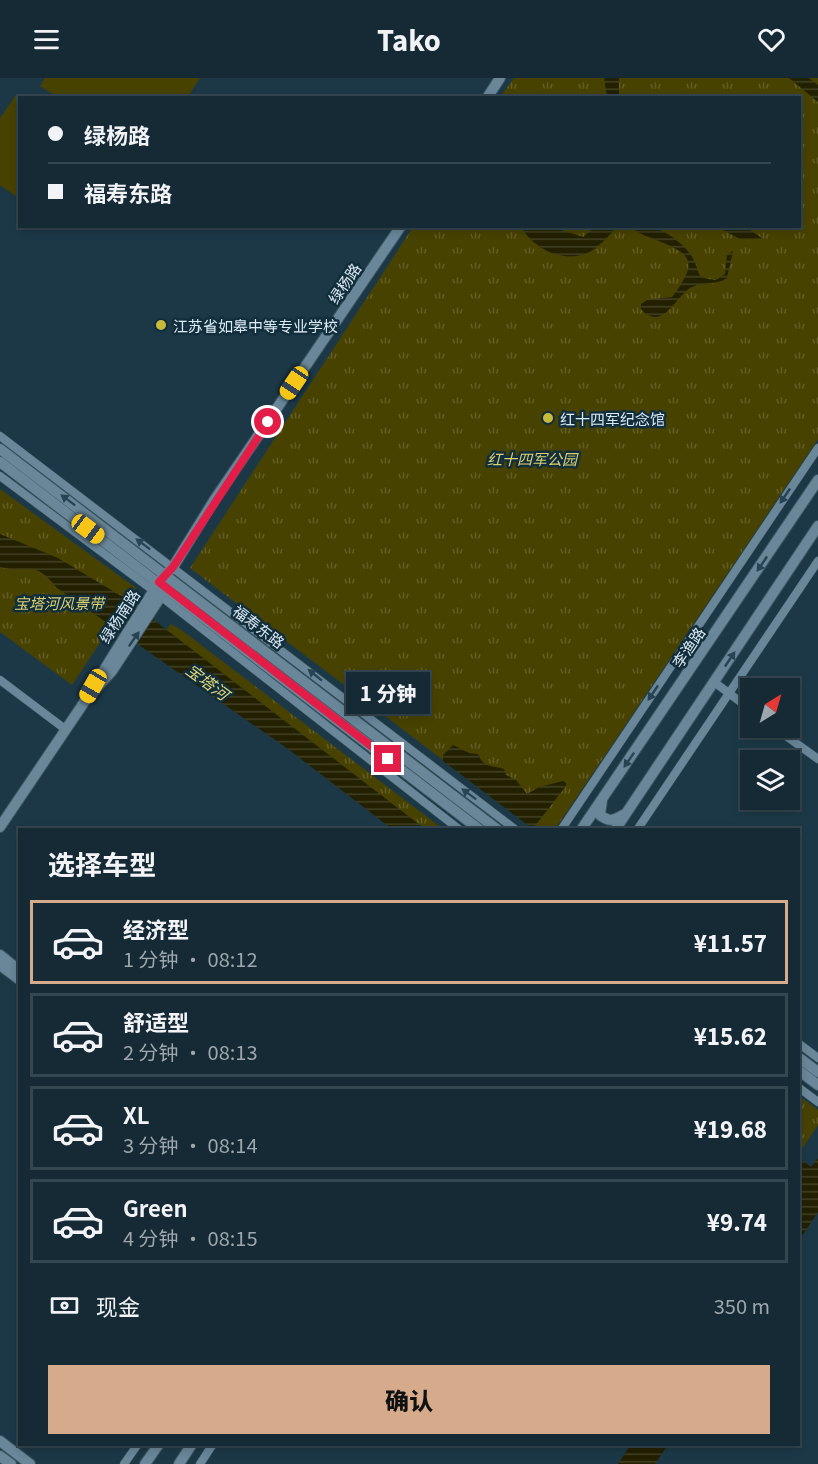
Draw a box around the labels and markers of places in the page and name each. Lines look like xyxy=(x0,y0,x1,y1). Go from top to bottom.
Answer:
place label: 江苏省如皋中等专业学校 xyxy=(173,315,338,336)
marker: 江苏省如皋中等专业学校 xyxy=(154,318,168,332)
place label: 红十四军纪念馆 xyxy=(560,408,665,429)
marker: 红十四军纪念馆 xyxy=(541,411,555,425)

